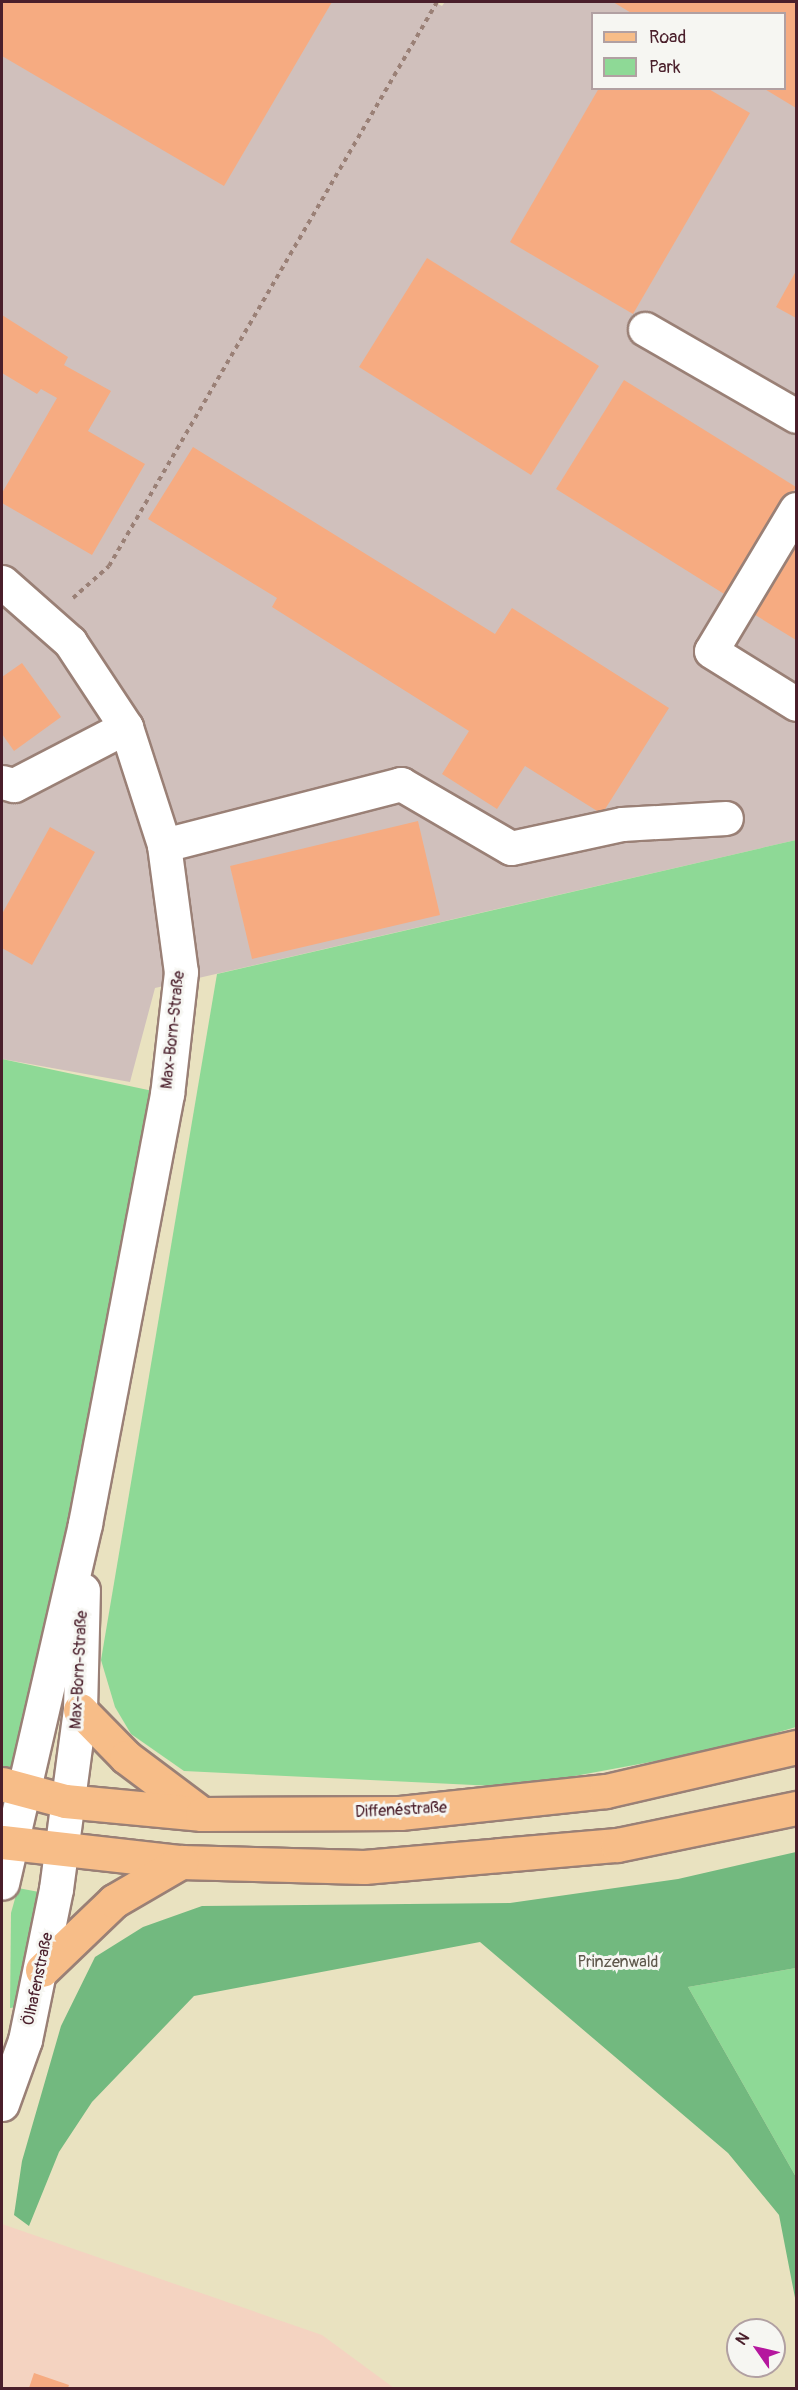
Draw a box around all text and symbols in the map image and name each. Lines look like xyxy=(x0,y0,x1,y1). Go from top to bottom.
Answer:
legend xyxy=(591,12,786,90)
text: Road xyxy=(649,26,686,49)
text: Park xyxy=(649,56,681,79)
street label: Max-Born-Straße xyxy=(157,970,189,1090)
street label: Max-Born-Straße xyxy=(66,1610,92,1730)
street label: Diffenéstraße xyxy=(355,1798,447,1822)
street label: Ölhafenstraße xyxy=(19,1931,57,2027)
park label: Prinzenwald xyxy=(578,1952,658,1972)
north arrow xyxy=(726,2318,786,2378)
text: N xyxy=(731,2329,754,2349)

